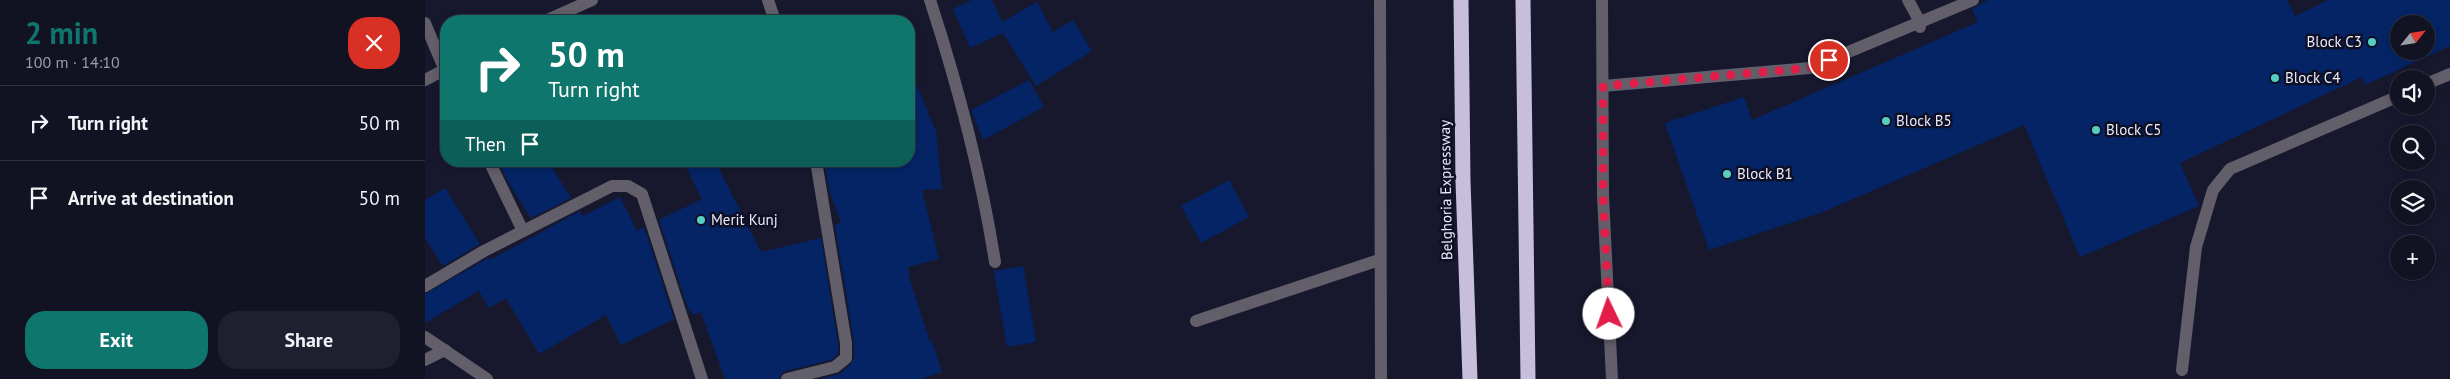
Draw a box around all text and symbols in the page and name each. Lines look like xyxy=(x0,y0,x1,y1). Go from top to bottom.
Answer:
text: 2 min xyxy=(25,13,98,52)
north arrow xyxy=(2390,15,2435,60)
map controls xyxy=(2390,15,2435,280)
button: close xyxy=(348,17,400,69)
text: 50 m xyxy=(548,31,625,77)
place label: Block C3 xyxy=(2307,32,2362,51)
icon: right xyxy=(465,35,530,100)
marker: Block C3 xyxy=(2366,36,2378,48)
pin xyxy=(1808,39,1850,81)
icon: arrive xyxy=(1815,46,1843,74)
text: 100 m · 14:10 xyxy=(25,52,120,72)
place label: Block C4 xyxy=(2285,68,2340,87)
button: sound xyxy=(2390,70,2435,115)
marker: Block C4 xyxy=(2269,72,2281,84)
text: Turn right xyxy=(548,75,640,103)
icon: right xyxy=(25,109,53,137)
text: Turn right xyxy=(68,111,148,135)
text: 50 m xyxy=(359,111,400,135)
place label: Block B5 xyxy=(1896,111,1952,130)
marker: Block B5 xyxy=(1880,115,1892,127)
street label: Belghoria Expressway xyxy=(1435,120,1456,260)
place label: Block C5 xyxy=(2106,120,2161,139)
marker: Block C5 xyxy=(2090,124,2102,136)
button: search xyxy=(2390,125,2435,170)
icon: arrive xyxy=(516,130,544,158)
text: Then xyxy=(465,132,506,156)
place label: Block B1 xyxy=(1737,164,1793,183)
marker: Block B1 xyxy=(1721,168,1733,180)
button: layers xyxy=(2390,180,2435,225)
icon: arrive xyxy=(25,184,53,212)
text: Arrive at destination xyxy=(68,186,234,210)
text: 50 m xyxy=(359,186,400,210)
place label: Merit Kunj xyxy=(711,210,778,229)
marker: Merit Kunj xyxy=(695,214,707,226)
button: + xyxy=(2390,235,2435,280)
position arrow xyxy=(1582,287,1634,339)
button: Exit xyxy=(25,311,208,369)
button: Share xyxy=(218,311,400,369)

